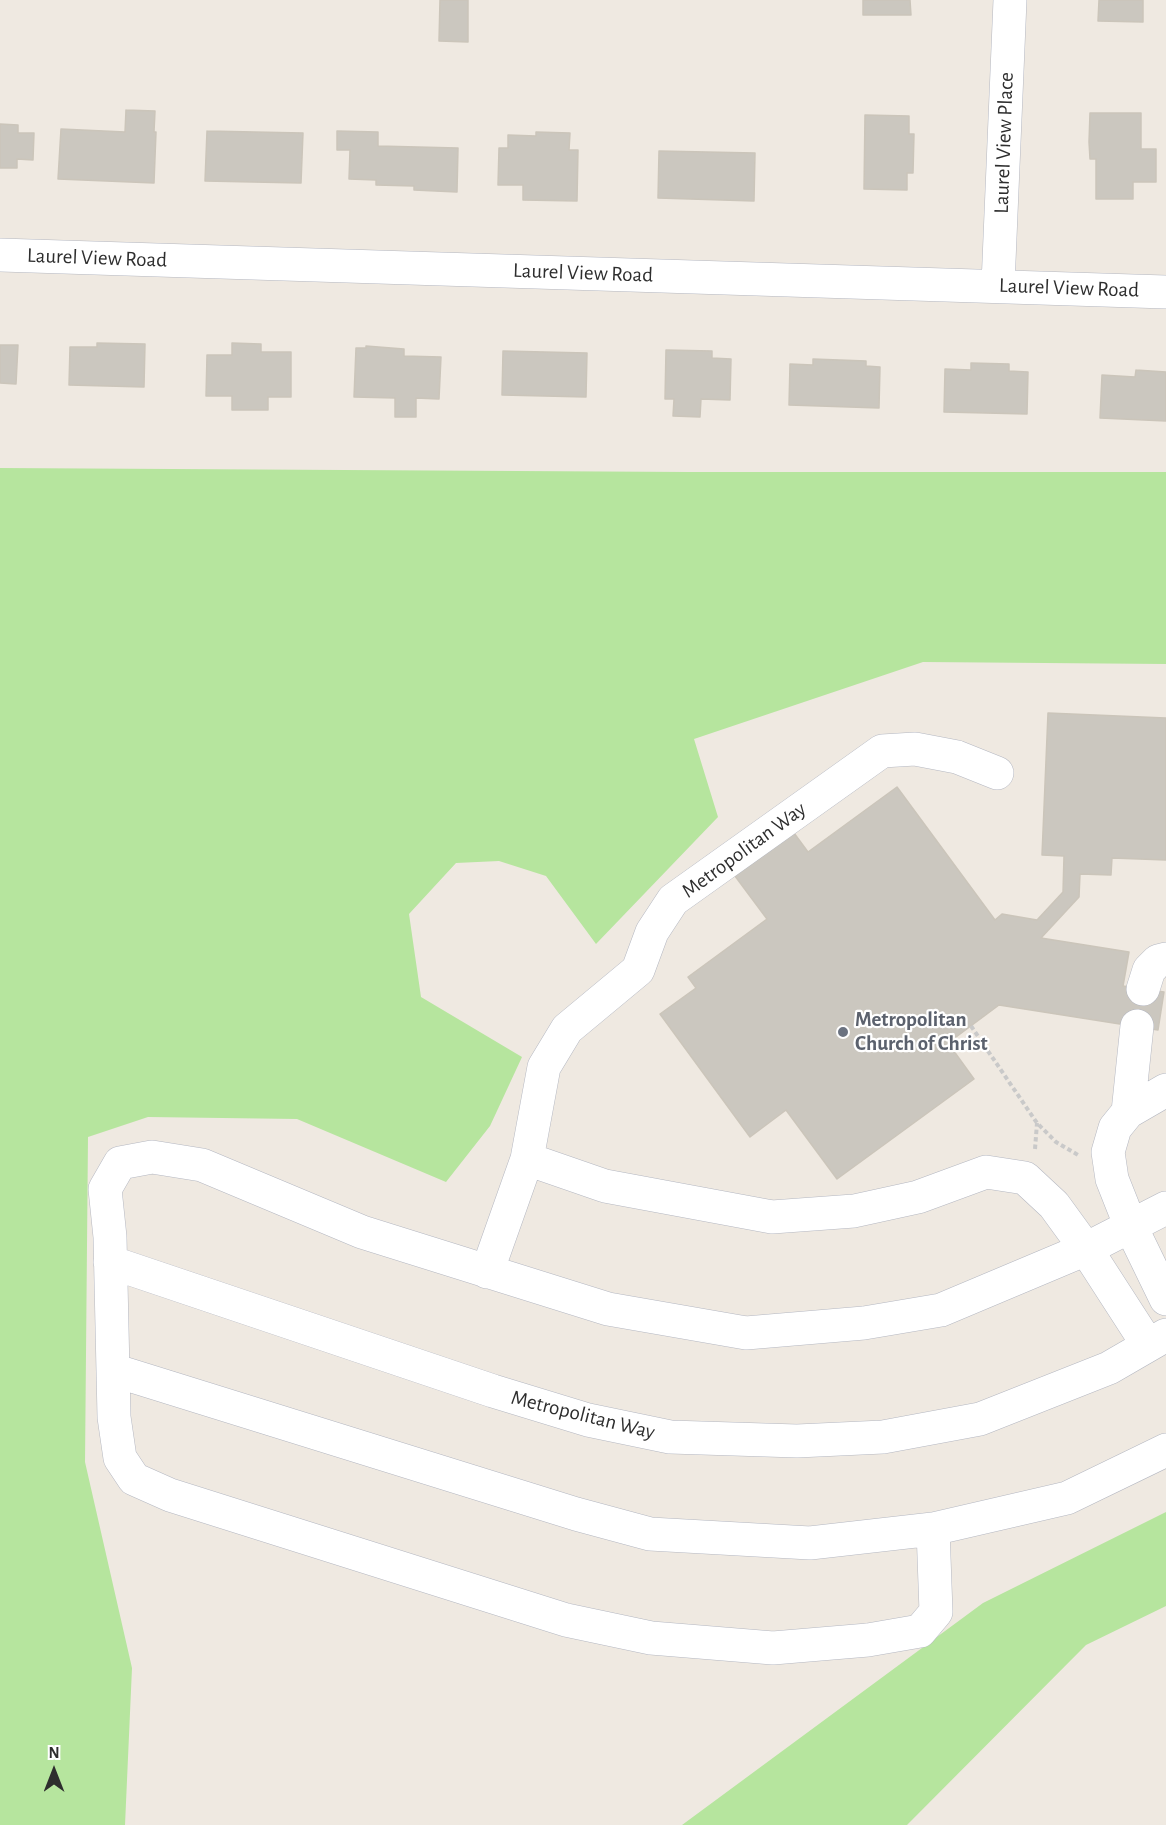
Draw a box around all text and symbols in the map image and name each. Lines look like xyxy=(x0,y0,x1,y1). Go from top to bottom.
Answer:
street label: Laurel View Place xyxy=(989,72,1019,214)
street label: Laurel View Road xyxy=(27,243,167,273)
street label: Laurel View Road xyxy=(513,258,653,288)
street label: Laurel View Road xyxy=(999,273,1139,303)
street label: Metropolitan Way xyxy=(677,796,811,904)
place label: Metropolitan Church of Christ xyxy=(855,1007,988,1057)
marker: Metropolitan Church of Christ xyxy=(836,1025,850,1039)
street label: Metropolitan Way xyxy=(508,1385,658,1445)
north arrow xyxy=(24,1741,84,1801)
text: N xyxy=(48,1745,60,1761)

